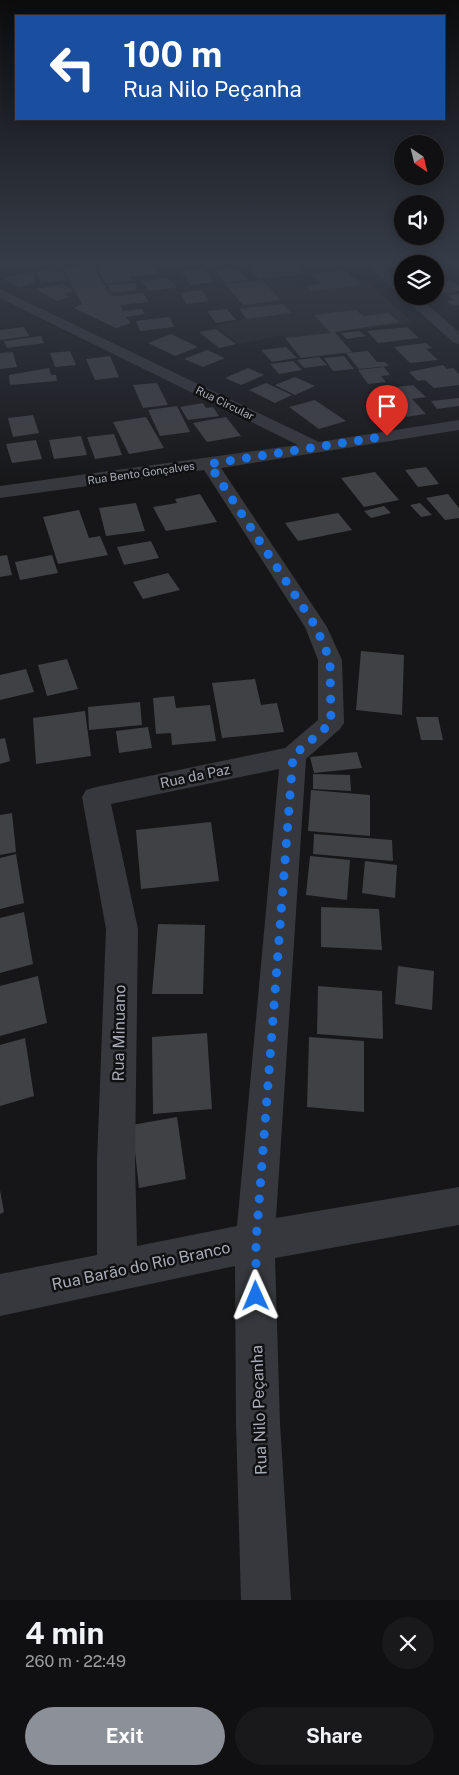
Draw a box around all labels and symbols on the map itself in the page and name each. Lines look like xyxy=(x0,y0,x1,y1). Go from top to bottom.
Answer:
north arrow xyxy=(394,135,444,185)
street label: Rua Circular xyxy=(194,384,256,422)
pin xyxy=(366,385,408,436)
street label: Rua Bento Gonçalves xyxy=(87,459,196,487)
street label: Rua da Paz xyxy=(159,761,232,791)
street label: Rua Minuano xyxy=(109,985,129,1081)
street label: Rua Barão do Rio Branco xyxy=(50,1238,232,1294)
position arrow xyxy=(229,1269,281,1321)
street label: Rua Nilo Peçanha xyxy=(247,1345,271,1475)

